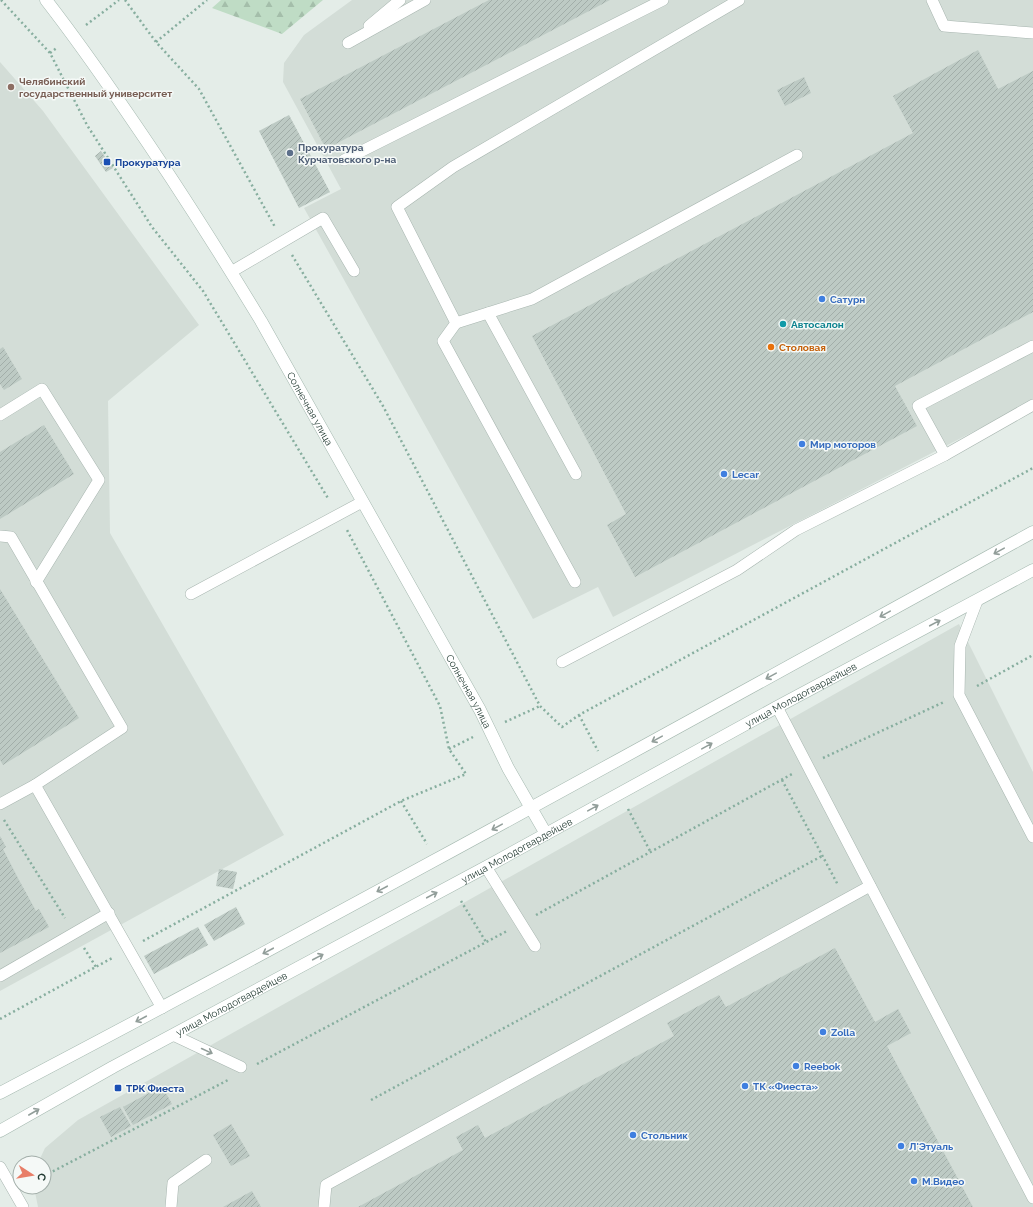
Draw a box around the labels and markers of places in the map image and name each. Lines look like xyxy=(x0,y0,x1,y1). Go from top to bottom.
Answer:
place label: Челябинский государственный университет xyxy=(19,76,172,99)
marker: Челябинский государственный университет xyxy=(6,82,16,92)
place label: Прокуратура Курчатовского р-на xyxy=(298,142,397,165)
marker: Прокуратура Курчатовского р-на xyxy=(285,148,295,158)
marker: Прокуратура xyxy=(102,157,112,167)
place label: Прокуратура xyxy=(115,157,181,168)
marker: Сатурн xyxy=(817,294,827,304)
place label: Сатурн xyxy=(830,294,865,305)
marker: Автосалон xyxy=(778,319,788,329)
place label: Автосалон xyxy=(791,319,844,330)
marker: Столовая xyxy=(766,342,776,352)
place label: Столовая xyxy=(779,342,826,353)
marker: Мир моторов xyxy=(797,439,807,449)
place label: Мир моторов xyxy=(810,439,876,450)
marker: Lecar xyxy=(719,469,729,479)
place label: Lecar xyxy=(732,469,759,480)
marker: Zolla xyxy=(818,1027,828,1037)
place label: Zolla xyxy=(831,1027,856,1038)
marker: Reebok xyxy=(791,1061,801,1071)
place label: Reebok xyxy=(804,1061,841,1072)
marker: ТК «Фиеста» xyxy=(740,1081,750,1091)
place label: ТК «Фиеста» xyxy=(753,1081,819,1092)
marker: ТРК Фиеста xyxy=(113,1083,123,1093)
place label: ТРК Фиеста xyxy=(126,1083,185,1094)
marker: Стольник xyxy=(628,1130,638,1140)
place label: Стольник xyxy=(641,1130,688,1141)
marker: Л'Этуаль xyxy=(896,1141,906,1151)
place label: Л'Этуаль xyxy=(909,1141,954,1152)
marker: М.Видео xyxy=(909,1176,919,1186)
place label: М.Видео xyxy=(922,1176,964,1187)

